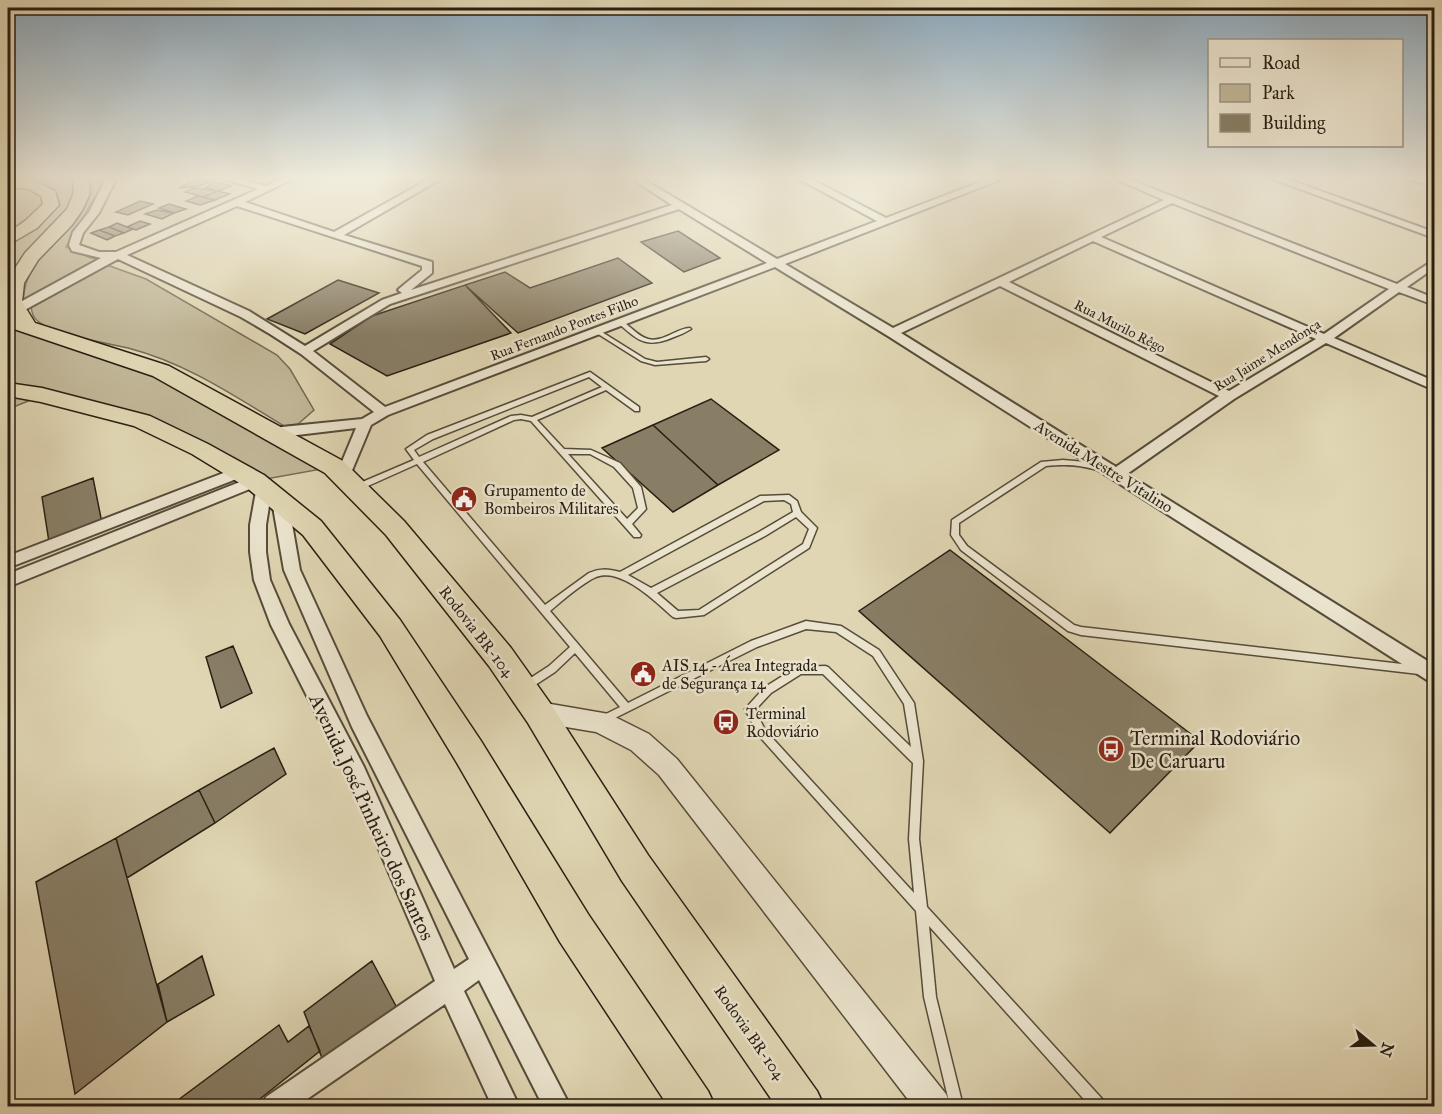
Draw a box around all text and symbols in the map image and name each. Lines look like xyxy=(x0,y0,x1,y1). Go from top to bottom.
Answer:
legend xyxy=(1208,39,1403,147)
text: Road xyxy=(1262,52,1300,74)
text: Park xyxy=(1262,82,1295,104)
text: Building xyxy=(1262,112,1326,135)
street label: Rua Fernando Pontes Filho xyxy=(488,292,641,365)
street label: Rua Murilo Rêgo xyxy=(1071,296,1168,357)
street label: Rua Jaime Mendonça xyxy=(1211,316,1325,396)
street label: Avenida Mestre Vitalino xyxy=(1030,416,1176,517)
place label: Grupamento de Bombeiros Militares xyxy=(484,481,619,518)
public building icon: Grupamento de Bombeiros Militares xyxy=(449,484,479,514)
street label: Rodovia BR-104 xyxy=(435,582,519,682)
place label: AIS 14 - Área Integrada de Segurança 14 xyxy=(661,655,818,694)
public building icon: AIS 14 - Área Integrada de Segurança 14 xyxy=(628,659,658,689)
street label: Avenida José Pinheiro dos Santos xyxy=(303,689,440,944)
place label: Terminal Rodoviário xyxy=(746,704,819,741)
bus stop icon: Terminal Rodoviário xyxy=(711,707,741,737)
place label: Terminal Rodoviário De Caruaru xyxy=(1130,726,1300,773)
bus stop icon: Terminal Rodoviário De Caruaru xyxy=(1096,734,1126,764)
street label: Rodovia BR-104 xyxy=(710,982,790,1084)
north arrow xyxy=(1343,1015,1403,1075)
text: N xyxy=(1375,1040,1398,1060)

